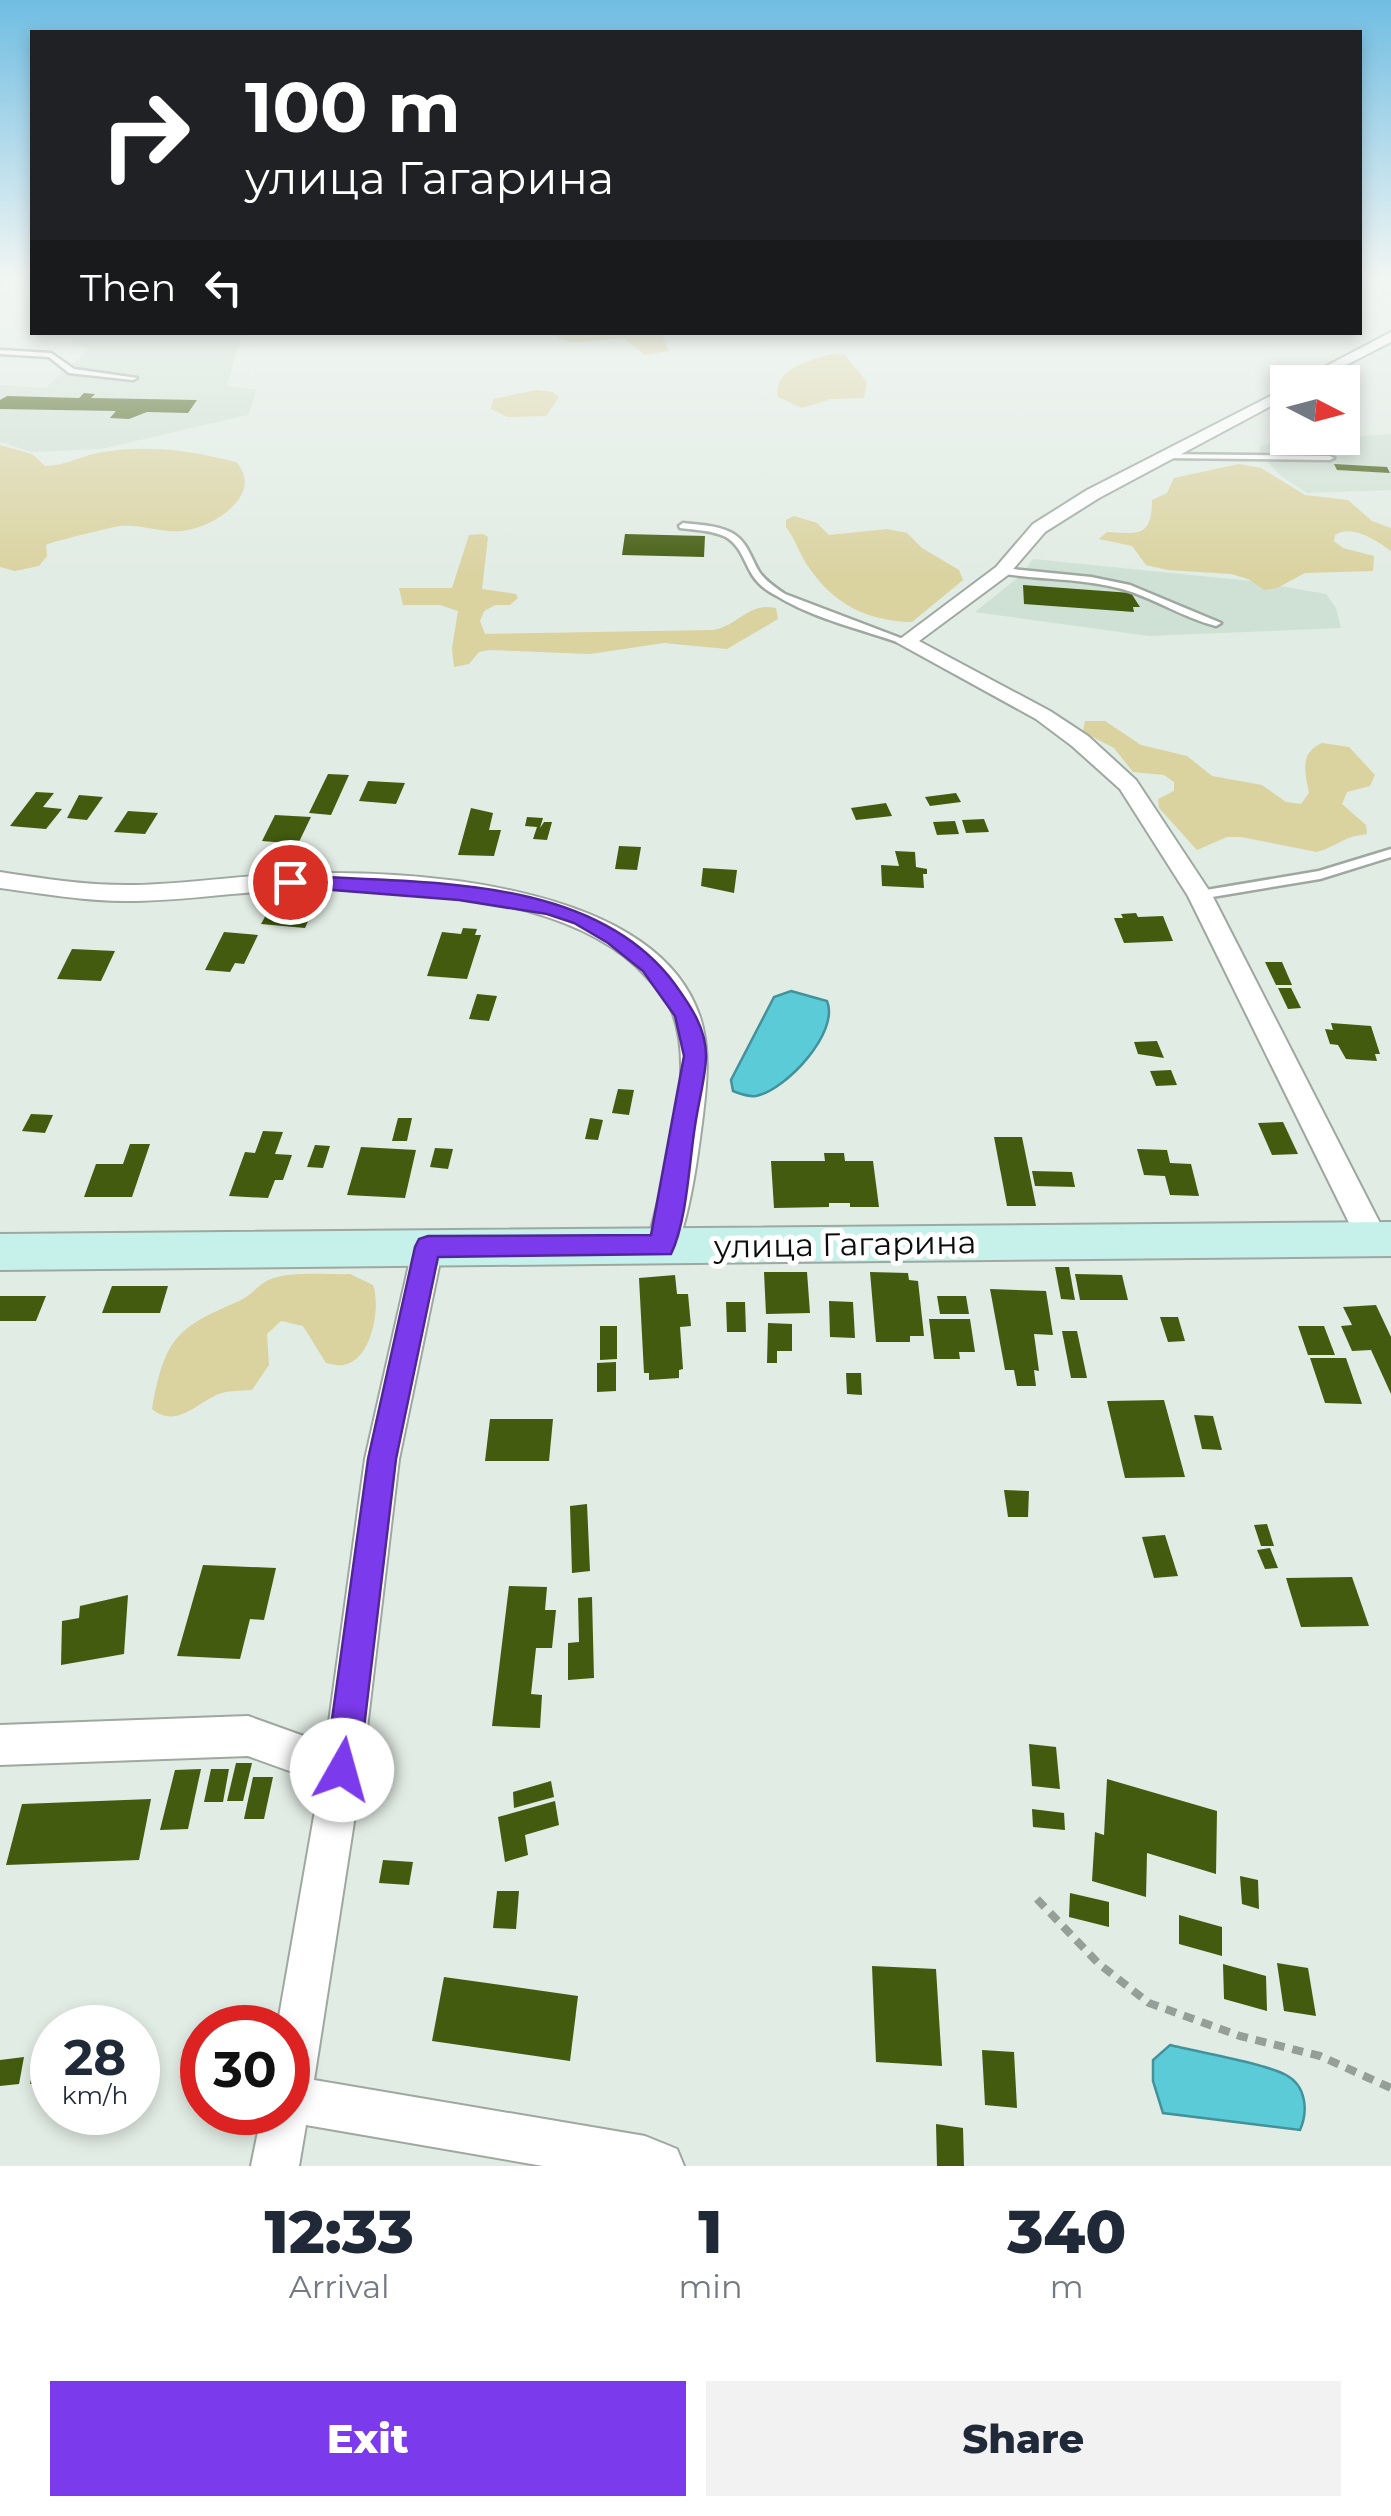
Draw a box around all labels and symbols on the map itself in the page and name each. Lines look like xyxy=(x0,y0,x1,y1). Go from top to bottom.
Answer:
north arrow xyxy=(1270,365,1360,455)
pin xyxy=(248,840,333,925)
street label: улица Гагарина xyxy=(712,1222,977,1266)
position arrow xyxy=(290,1718,394,1822)
speed limit sign: 30 xyxy=(180,2005,310,2135)

